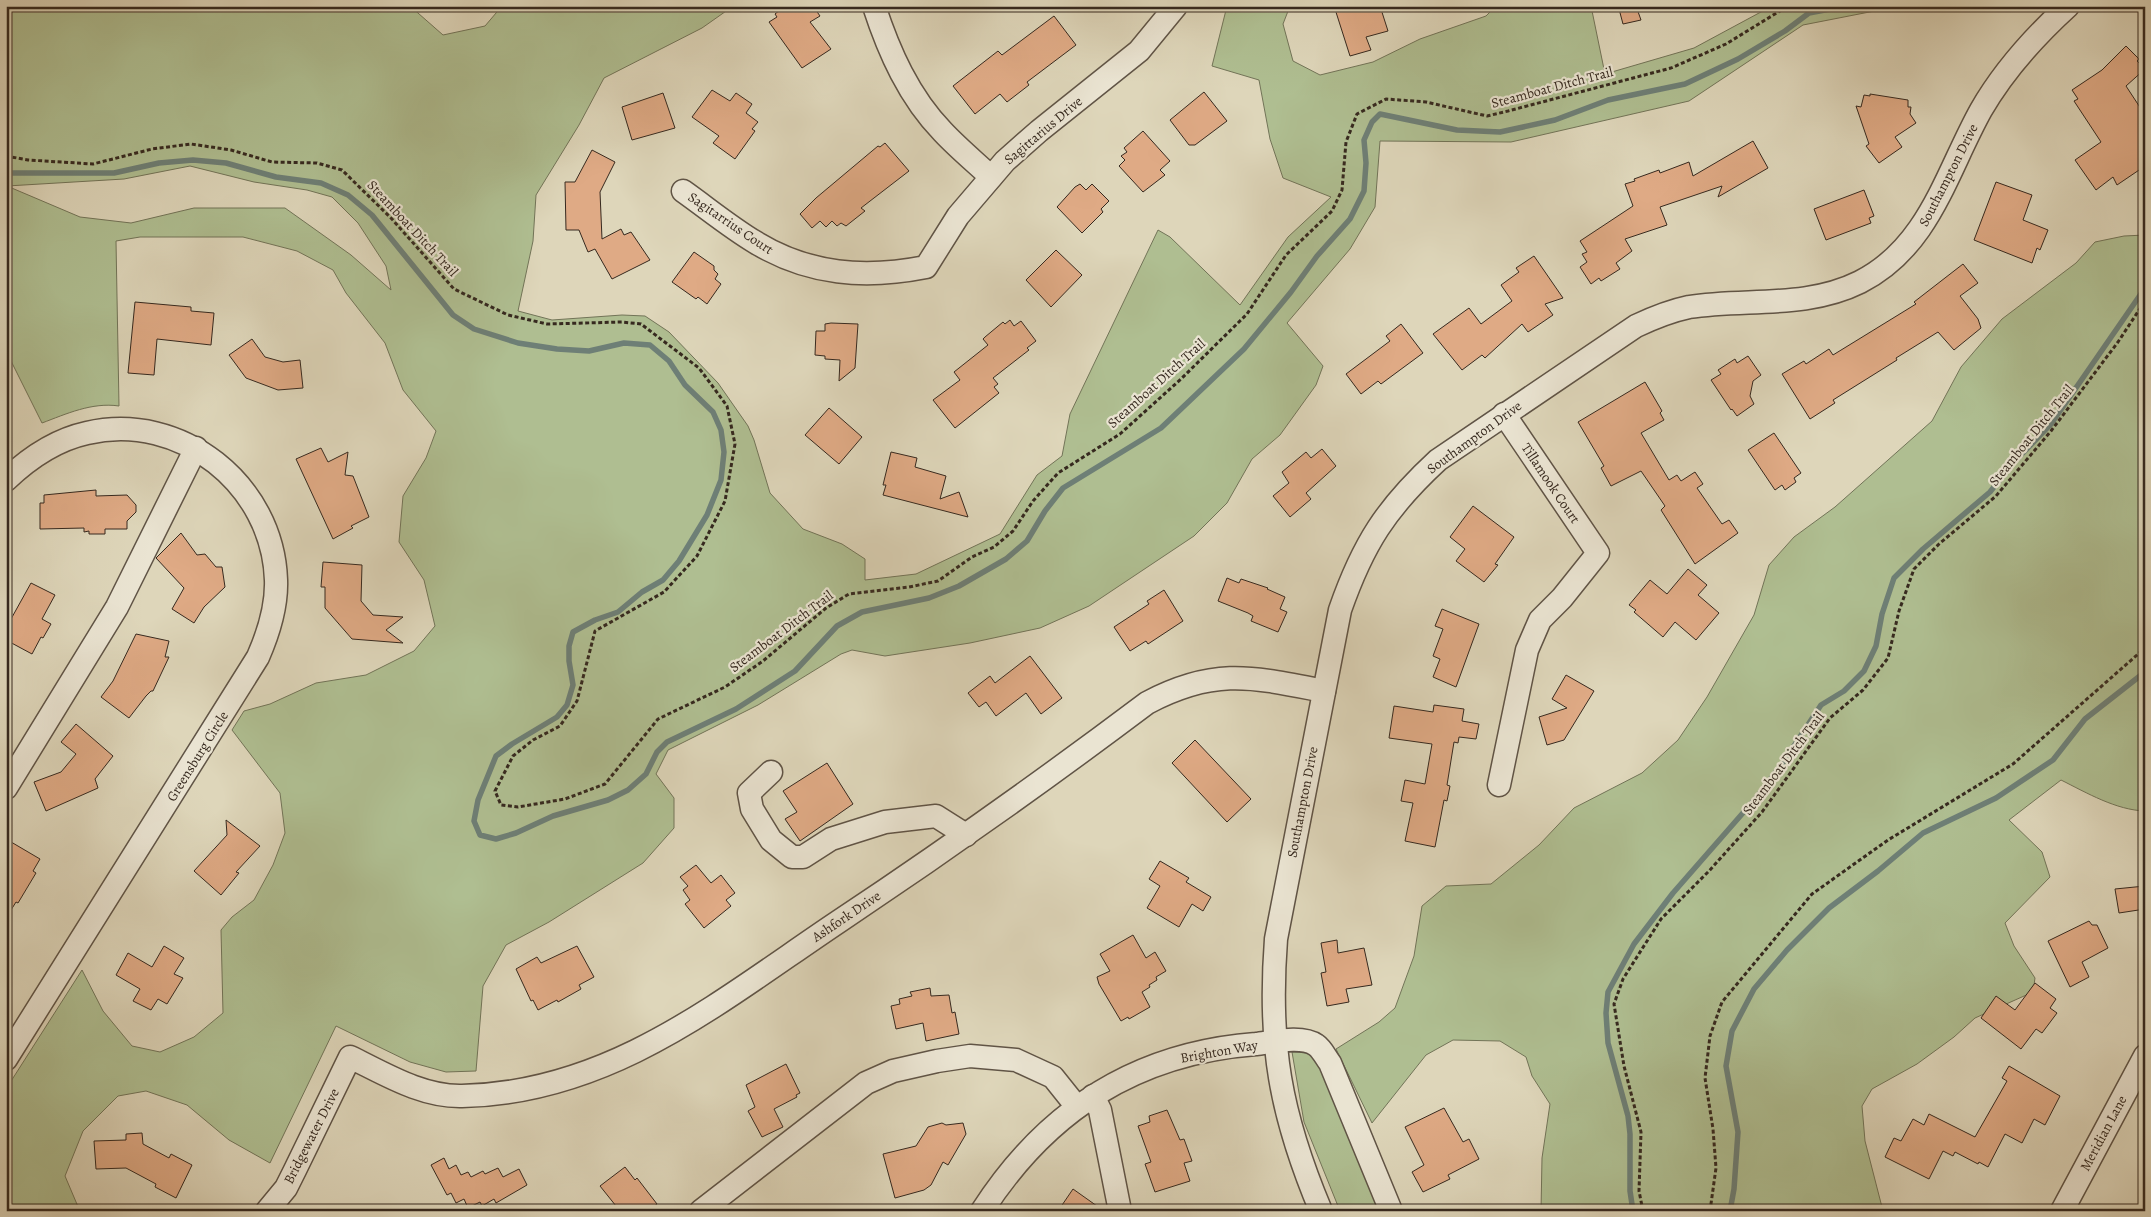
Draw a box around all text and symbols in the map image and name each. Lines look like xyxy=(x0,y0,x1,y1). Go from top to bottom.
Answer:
street label: Steamboat Ditch Trail xyxy=(1489,62,1616,113)
street label: Sagittarius Drive xyxy=(1000,92,1087,169)
street label: Southampton Drive xyxy=(1914,121,1983,230)
street label: Steamboat Ditch Trail xyxy=(363,176,463,281)
street label: Sagitarrius Court xyxy=(684,188,778,259)
street label: Steamboat Ditch Trail xyxy=(1103,334,1210,432)
street label: Steamboat Ditch Trail xyxy=(1985,380,2079,490)
street label: Southampton Drive xyxy=(1423,397,1526,478)
street label: Tillamook Court xyxy=(1517,439,1585,527)
street label: Steamboat Ditch Trail xyxy=(726,586,838,677)
street label: Greensburg Circle xyxy=(162,707,233,805)
street label: Steamboat Ditch Trail xyxy=(1738,707,1829,819)
street label: Southampton Drive xyxy=(1282,745,1323,859)
street label: Ashfork Drive xyxy=(807,886,884,947)
street label: Brighton Way xyxy=(1179,1035,1260,1068)
street label: Bridgewater Drive xyxy=(279,1085,344,1187)
street label: Meridian Lane xyxy=(2076,1092,2131,1174)

